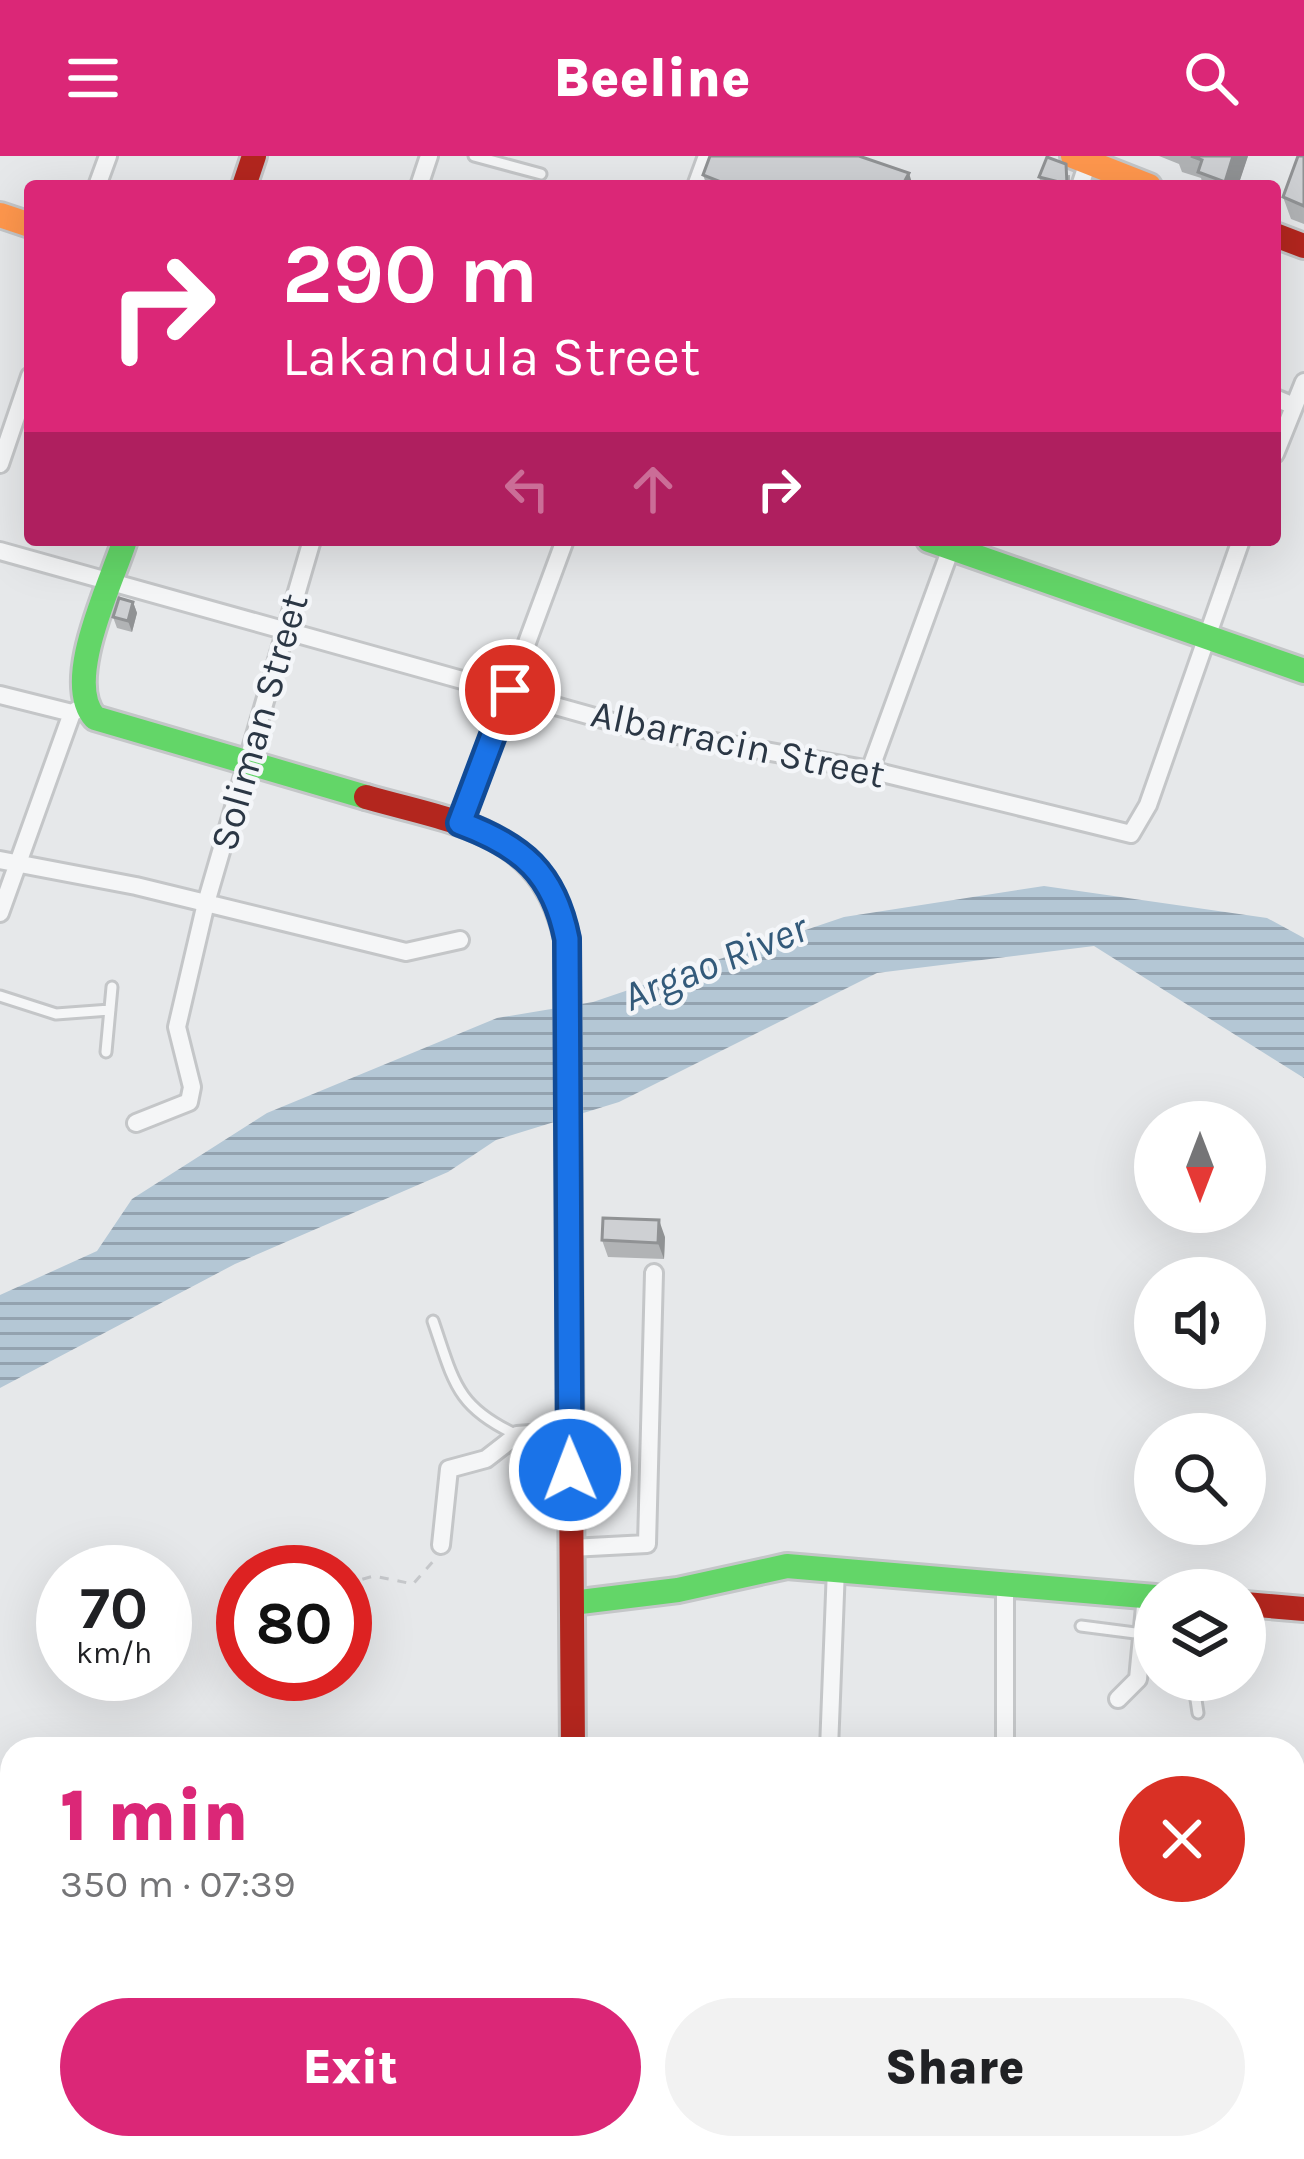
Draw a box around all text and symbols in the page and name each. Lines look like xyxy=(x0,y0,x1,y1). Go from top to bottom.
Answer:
icon: menu xyxy=(60,45,126,111)
icon: search xyxy=(1178,45,1244,111)
text: Beeline xyxy=(553,46,751,110)
text: 290 m xyxy=(282,225,538,323)
icon: right xyxy=(84,228,240,384)
text: Lakandula Street xyxy=(282,325,700,389)
icon: left xyxy=(494,456,560,522)
icon: ahead xyxy=(620,456,686,522)
icon: right xyxy=(746,456,812,522)
street label: Soliman Street xyxy=(200,588,318,856)
pin xyxy=(459,639,561,741)
icon: arrive xyxy=(477,657,543,723)
street label: Albarracin Street xyxy=(587,690,889,798)
water label: Argao River xyxy=(615,902,816,1022)
north arrow xyxy=(1134,1101,1266,1233)
map controls xyxy=(1134,1101,1266,1701)
button: sound xyxy=(1134,1257,1266,1389)
position arrow xyxy=(507,1407,633,1533)
button: search xyxy=(1134,1413,1266,1545)
speed limit sign: 80 xyxy=(216,1545,372,1701)
button: layers xyxy=(1134,1569,1266,1701)
text: 70 xyxy=(80,1573,148,1643)
text: km/h xyxy=(76,1635,152,1671)
text: 1 min xyxy=(60,1774,249,1858)
button: close xyxy=(1119,1776,1245,1902)
text: 350 m · 07:39 xyxy=(60,1861,296,1907)
button: Exit xyxy=(60,1998,641,2136)
button: Share xyxy=(665,1998,1245,2136)

